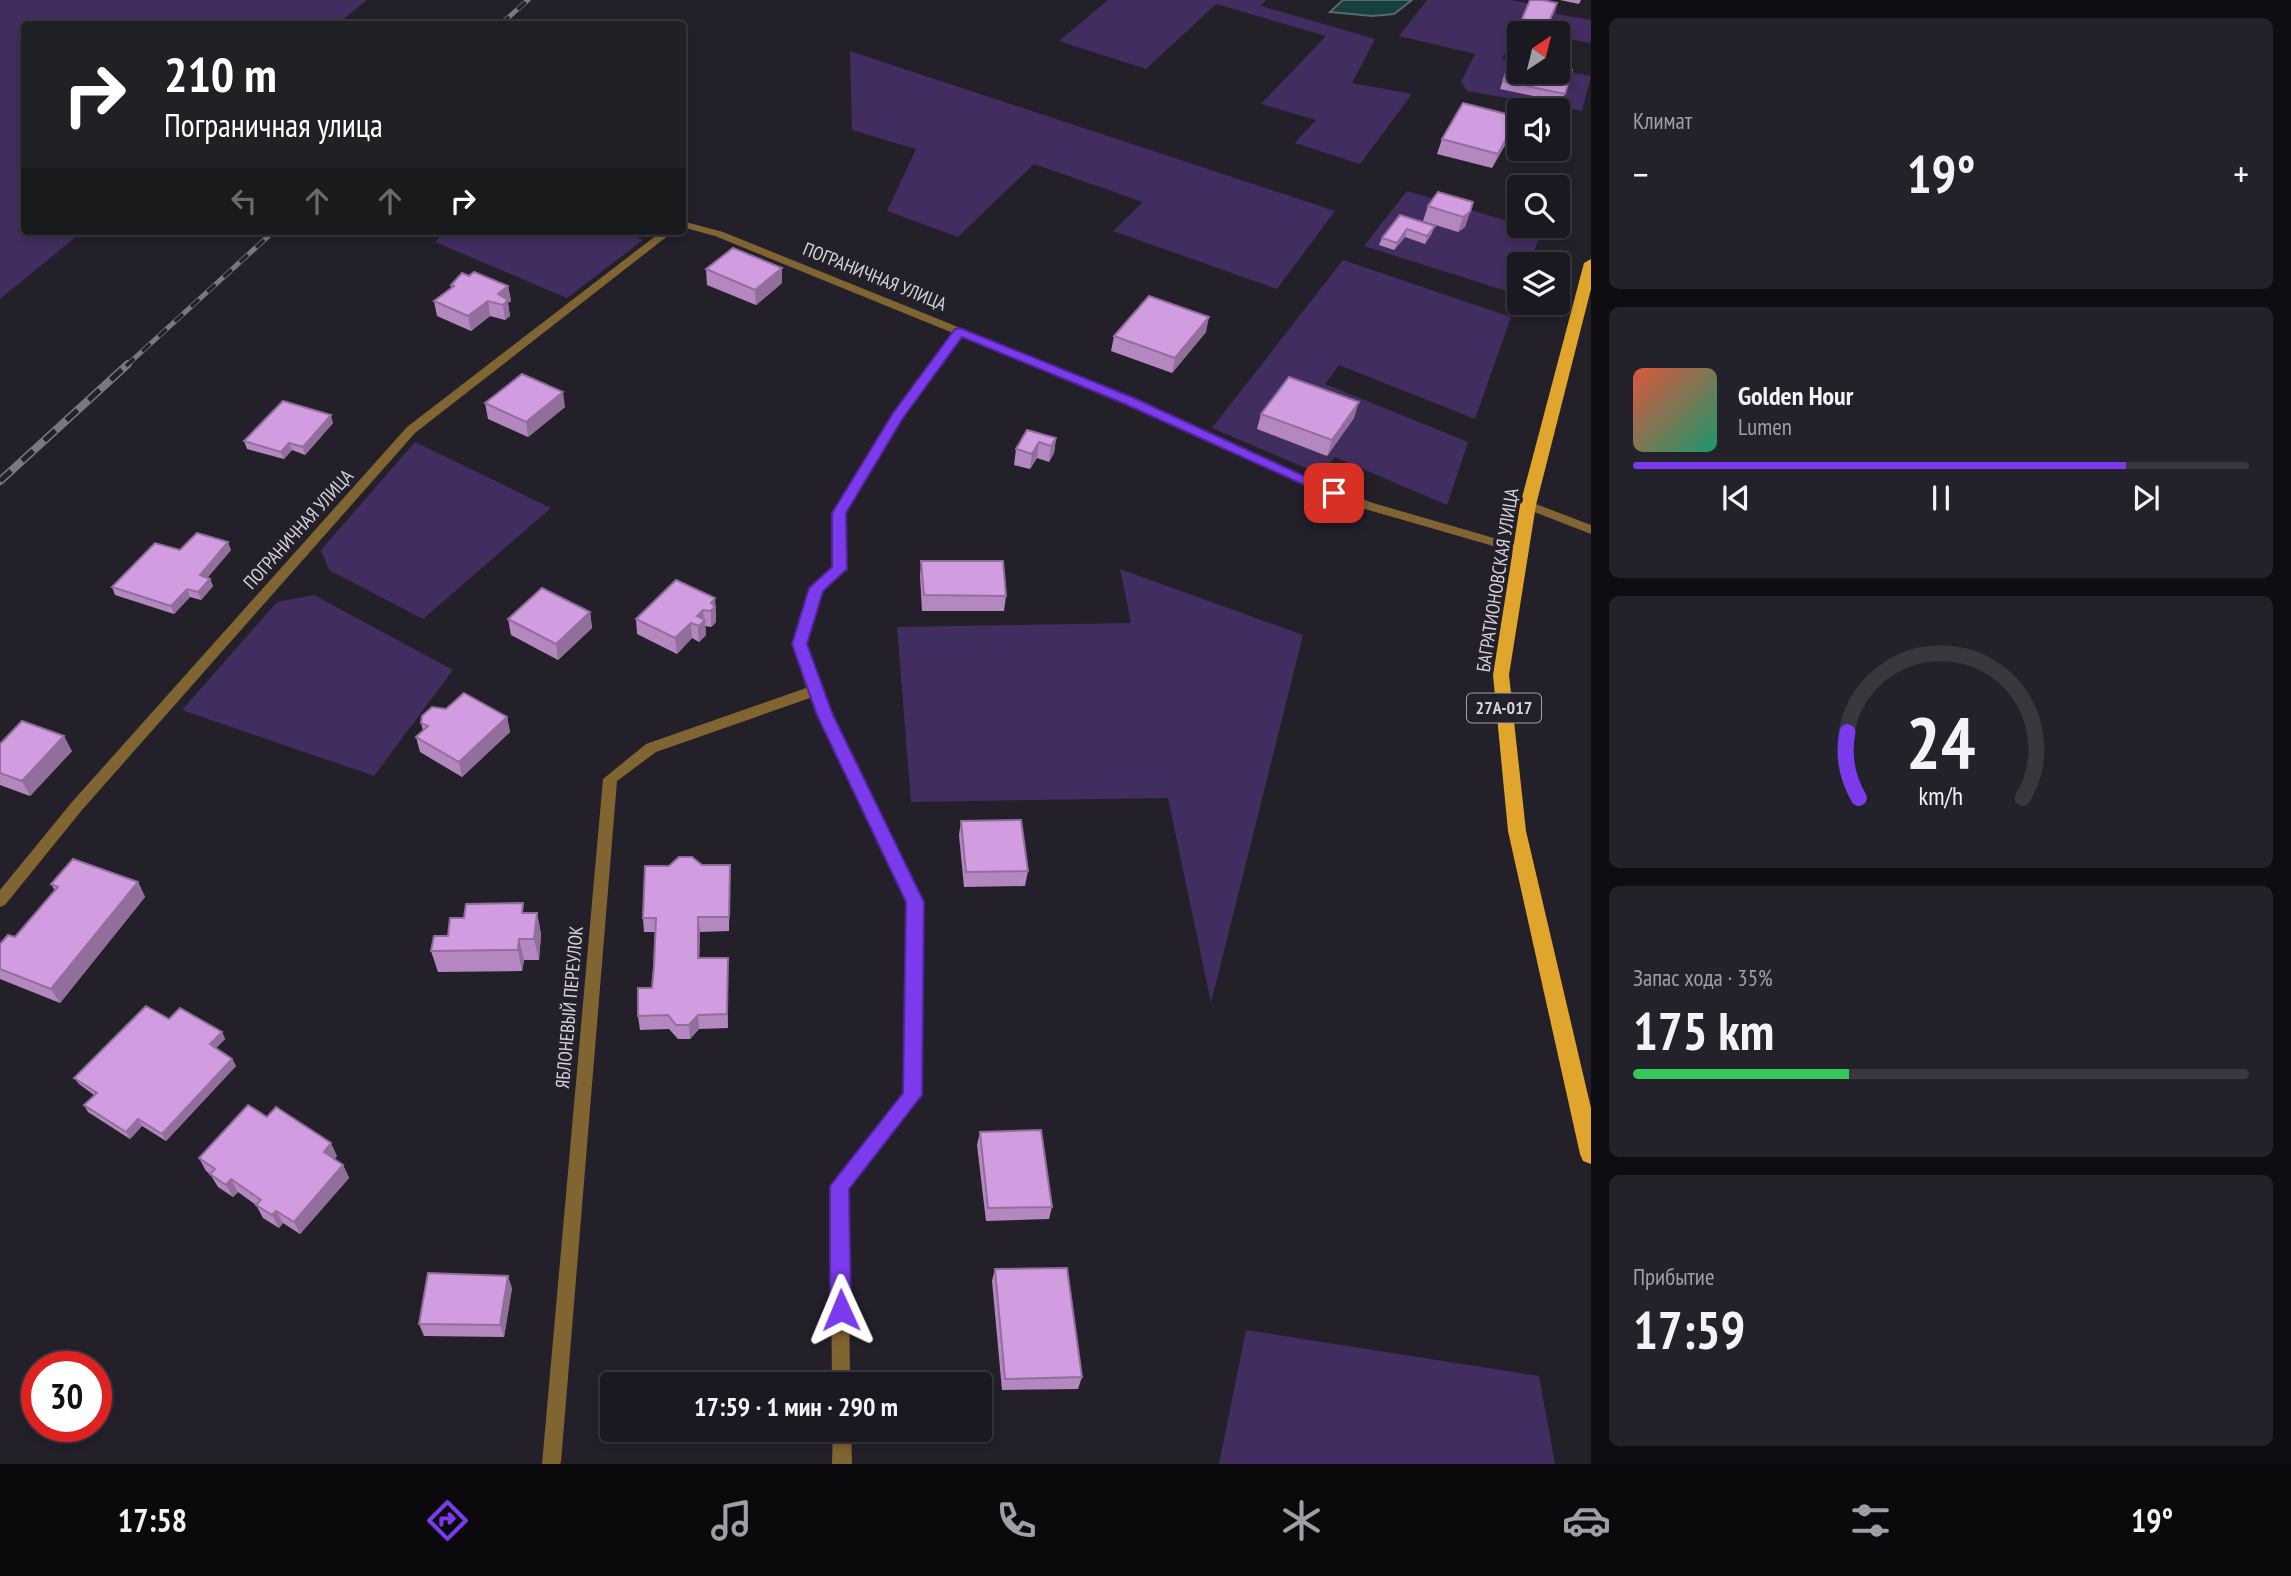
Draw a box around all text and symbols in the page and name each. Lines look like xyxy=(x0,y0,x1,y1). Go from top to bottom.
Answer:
north arrow xyxy=(1507,21,1570,84)
map controls xyxy=(1507,21,1570,315)
text: 210 m xyxy=(164,42,277,106)
icon: right xyxy=(49,49,140,140)
button: sound xyxy=(1507,98,1570,161)
text: Пограничная улица xyxy=(164,104,383,146)
text: Климат xyxy=(1633,106,1692,135)
text: 19° xyxy=(1907,140,1975,207)
text: − xyxy=(1633,149,1649,198)
text: + xyxy=(2233,149,2249,198)
button: search xyxy=(1507,175,1570,238)
icon: left xyxy=(225,182,263,220)
icon: ahead xyxy=(298,182,336,220)
icon: ahead xyxy=(371,182,409,220)
icon: right xyxy=(444,182,482,220)
street label: ПОГРАНИЧНАЯ УЛИЦА xyxy=(800,236,950,316)
button: layers xyxy=(1507,252,1570,315)
text: Golden Hour xyxy=(1738,379,1853,412)
text: Lumen xyxy=(1738,412,1792,441)
pin xyxy=(1304,463,1364,523)
street label: ПОГРАНИЧНАЯ УЛИЦА xyxy=(238,464,358,594)
icon: arrive xyxy=(1315,474,1353,512)
icon: previous xyxy=(1717,479,1755,517)
icon: pause xyxy=(1922,479,1960,517)
icon: next xyxy=(2127,479,2165,517)
street label: БАГРАТИОНОВСКАЯ УЛИЦА xyxy=(1471,486,1523,674)
road number: 27А-017 xyxy=(1467,694,1541,722)
text: 24 xyxy=(1906,694,1976,788)
text: km/h xyxy=(1919,780,1963,812)
street label: ЯБЛОНЕВЫЙ ПЕРЕУЛОК xyxy=(550,925,588,1089)
text: Запас хода · 35% xyxy=(1633,963,1773,992)
text: 175 km xyxy=(1633,997,1774,1064)
text: Прибытие xyxy=(1633,1262,1714,1291)
position arrow xyxy=(804,1273,878,1347)
text: 17:59 xyxy=(1633,1296,1745,1363)
speed limit sign: 30 xyxy=(21,1351,112,1442)
text: 17:59 · 1 мин · 290 m xyxy=(694,1390,898,1423)
icon: directions xyxy=(423,1496,472,1545)
icon: music xyxy=(707,1496,756,1545)
icon: phone xyxy=(992,1496,1041,1545)
icon: climate xyxy=(1277,1496,1326,1545)
icon: car xyxy=(1562,1496,1611,1545)
icon: filters xyxy=(1846,1496,1895,1545)
text: 17:58 xyxy=(118,1499,187,1541)
text: 19° xyxy=(2131,1499,2173,1541)

